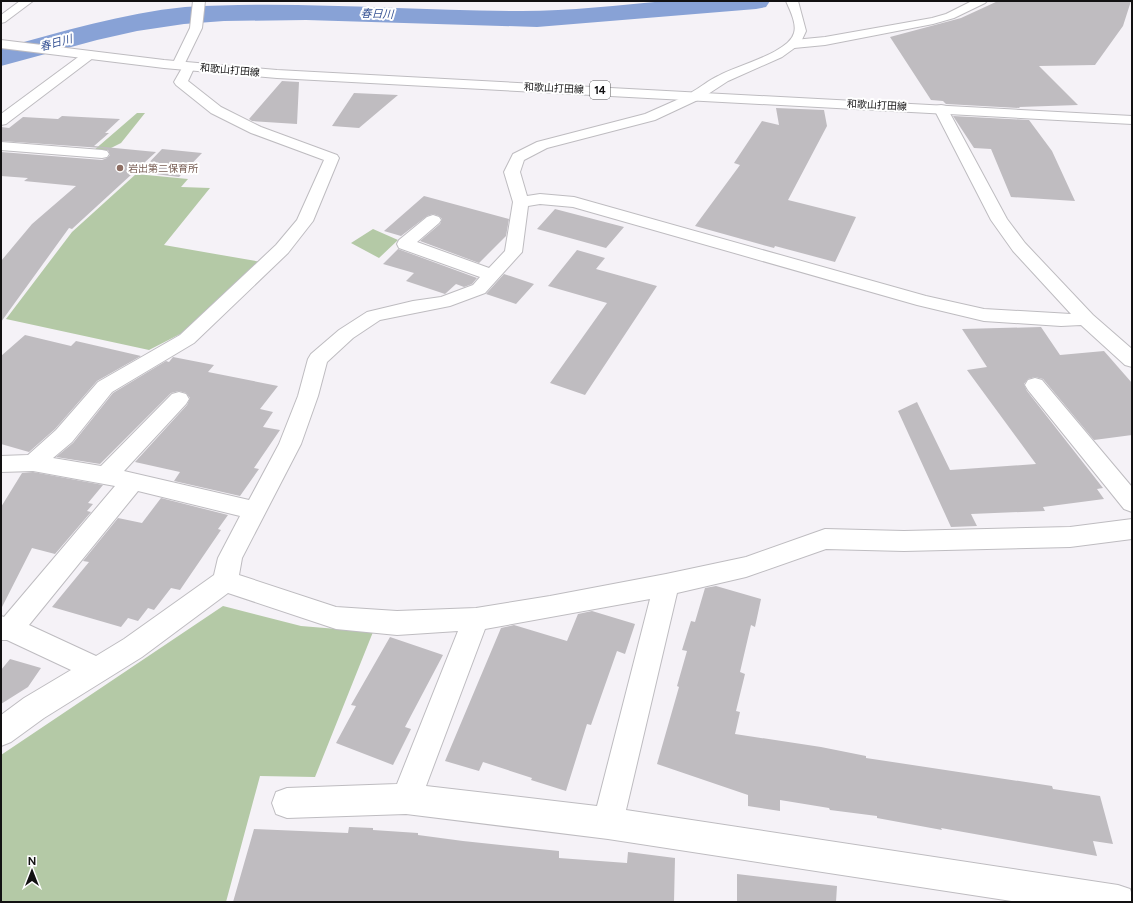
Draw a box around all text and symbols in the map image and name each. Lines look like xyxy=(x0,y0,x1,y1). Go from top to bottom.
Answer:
water label: 春日川 xyxy=(360,7,395,21)
water label: 春日川 xyxy=(38,32,75,54)
street label: 和歌山打田線 xyxy=(200,61,260,79)
street label: 和歌山打田線 xyxy=(524,80,584,96)
road number: 14 xyxy=(590,81,610,99)
street label: 和歌山打田線 xyxy=(847,97,907,113)
place label: 岩出第二保育所 xyxy=(128,162,198,175)
marker: 岩出第二保育所 xyxy=(115,163,125,173)
north arrow xyxy=(12,851,52,891)
text: N xyxy=(28,855,36,868)

